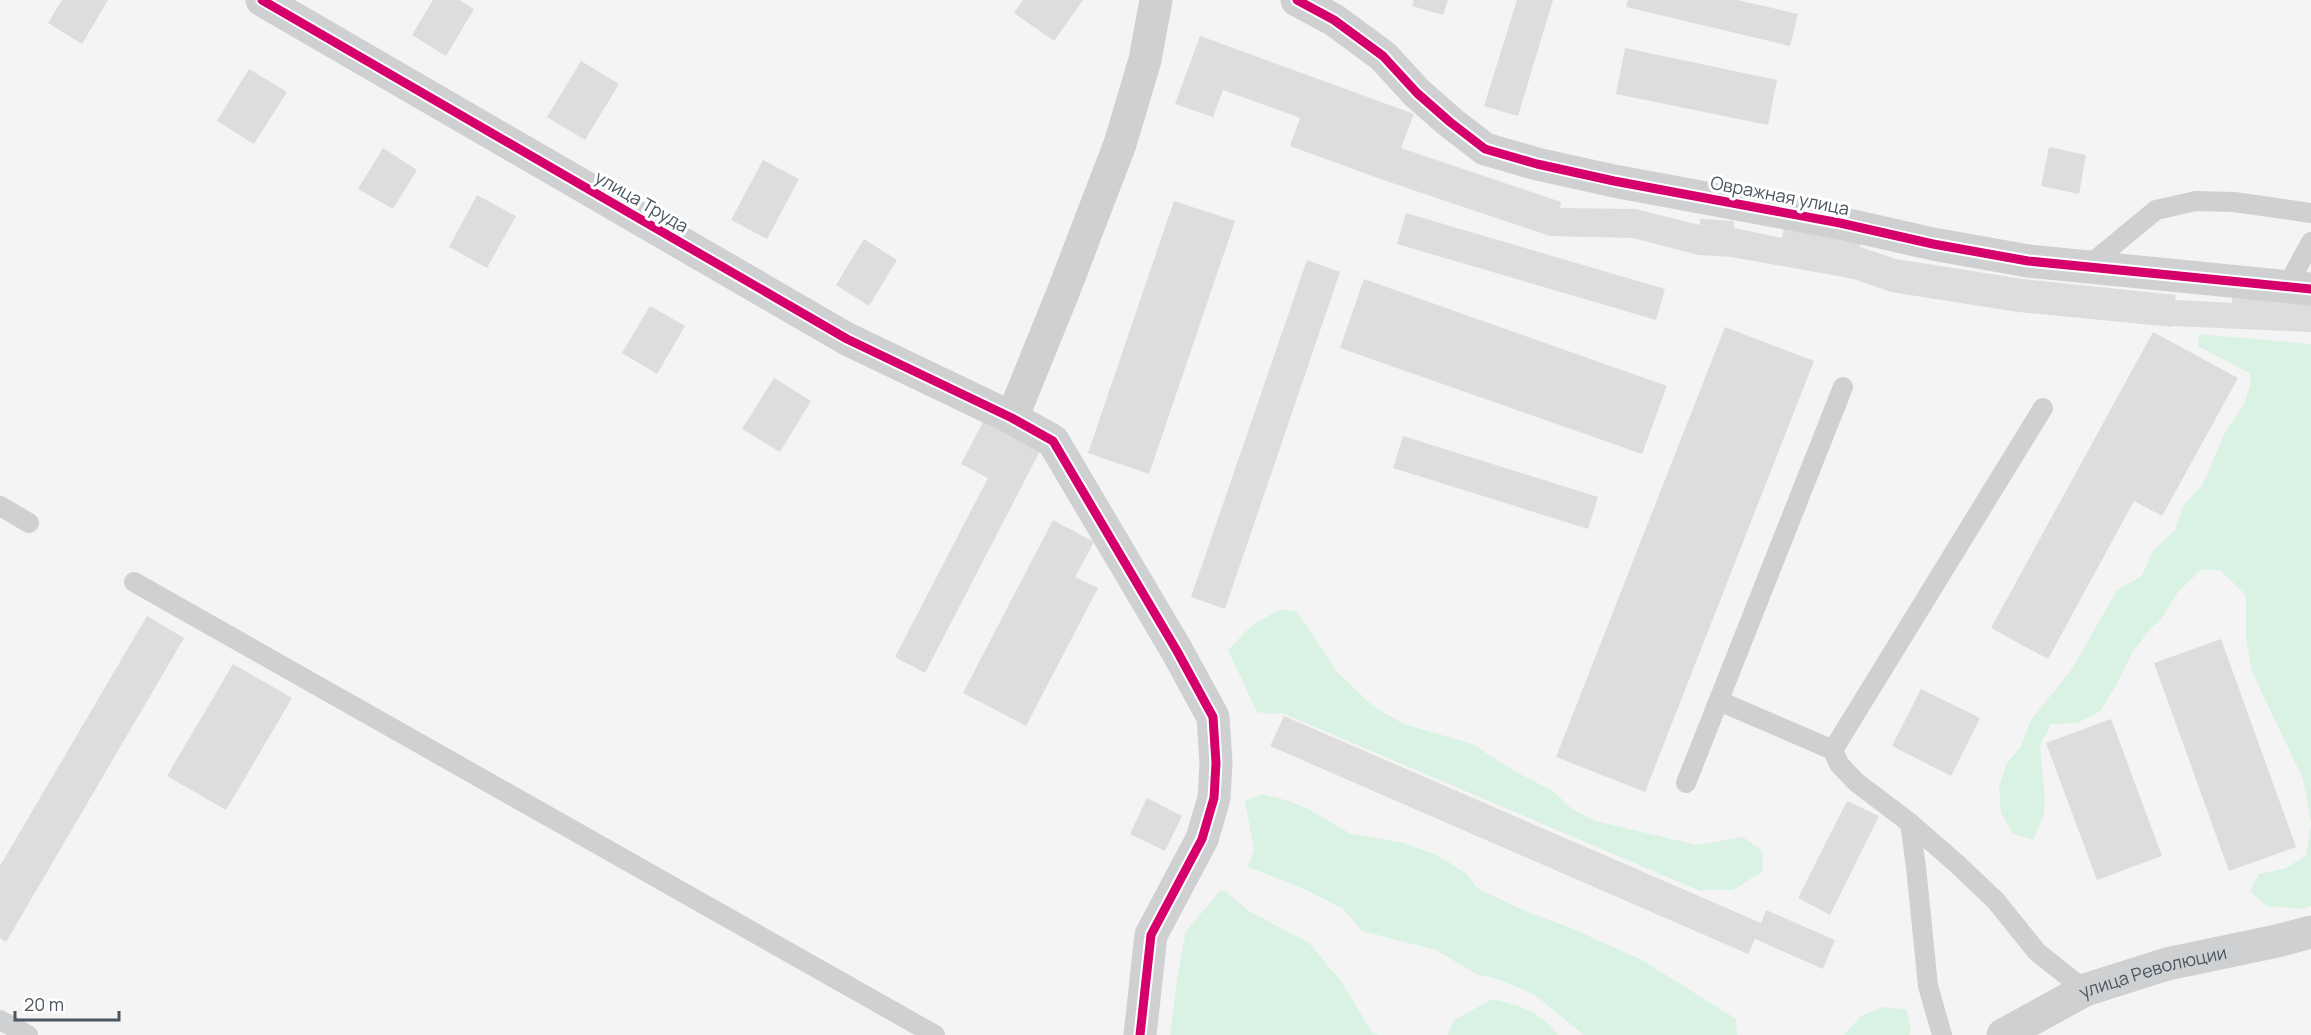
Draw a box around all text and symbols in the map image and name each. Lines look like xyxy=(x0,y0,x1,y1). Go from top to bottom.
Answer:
street label: улица Труда xyxy=(591,164,693,238)
street label: Овражная улица xyxy=(1709,170,1851,220)
street label: улица Революции xyxy=(2074,940,2229,1003)
scale bar xyxy=(15,984,118,1022)
text: 20 m xyxy=(24,992,64,1016)

